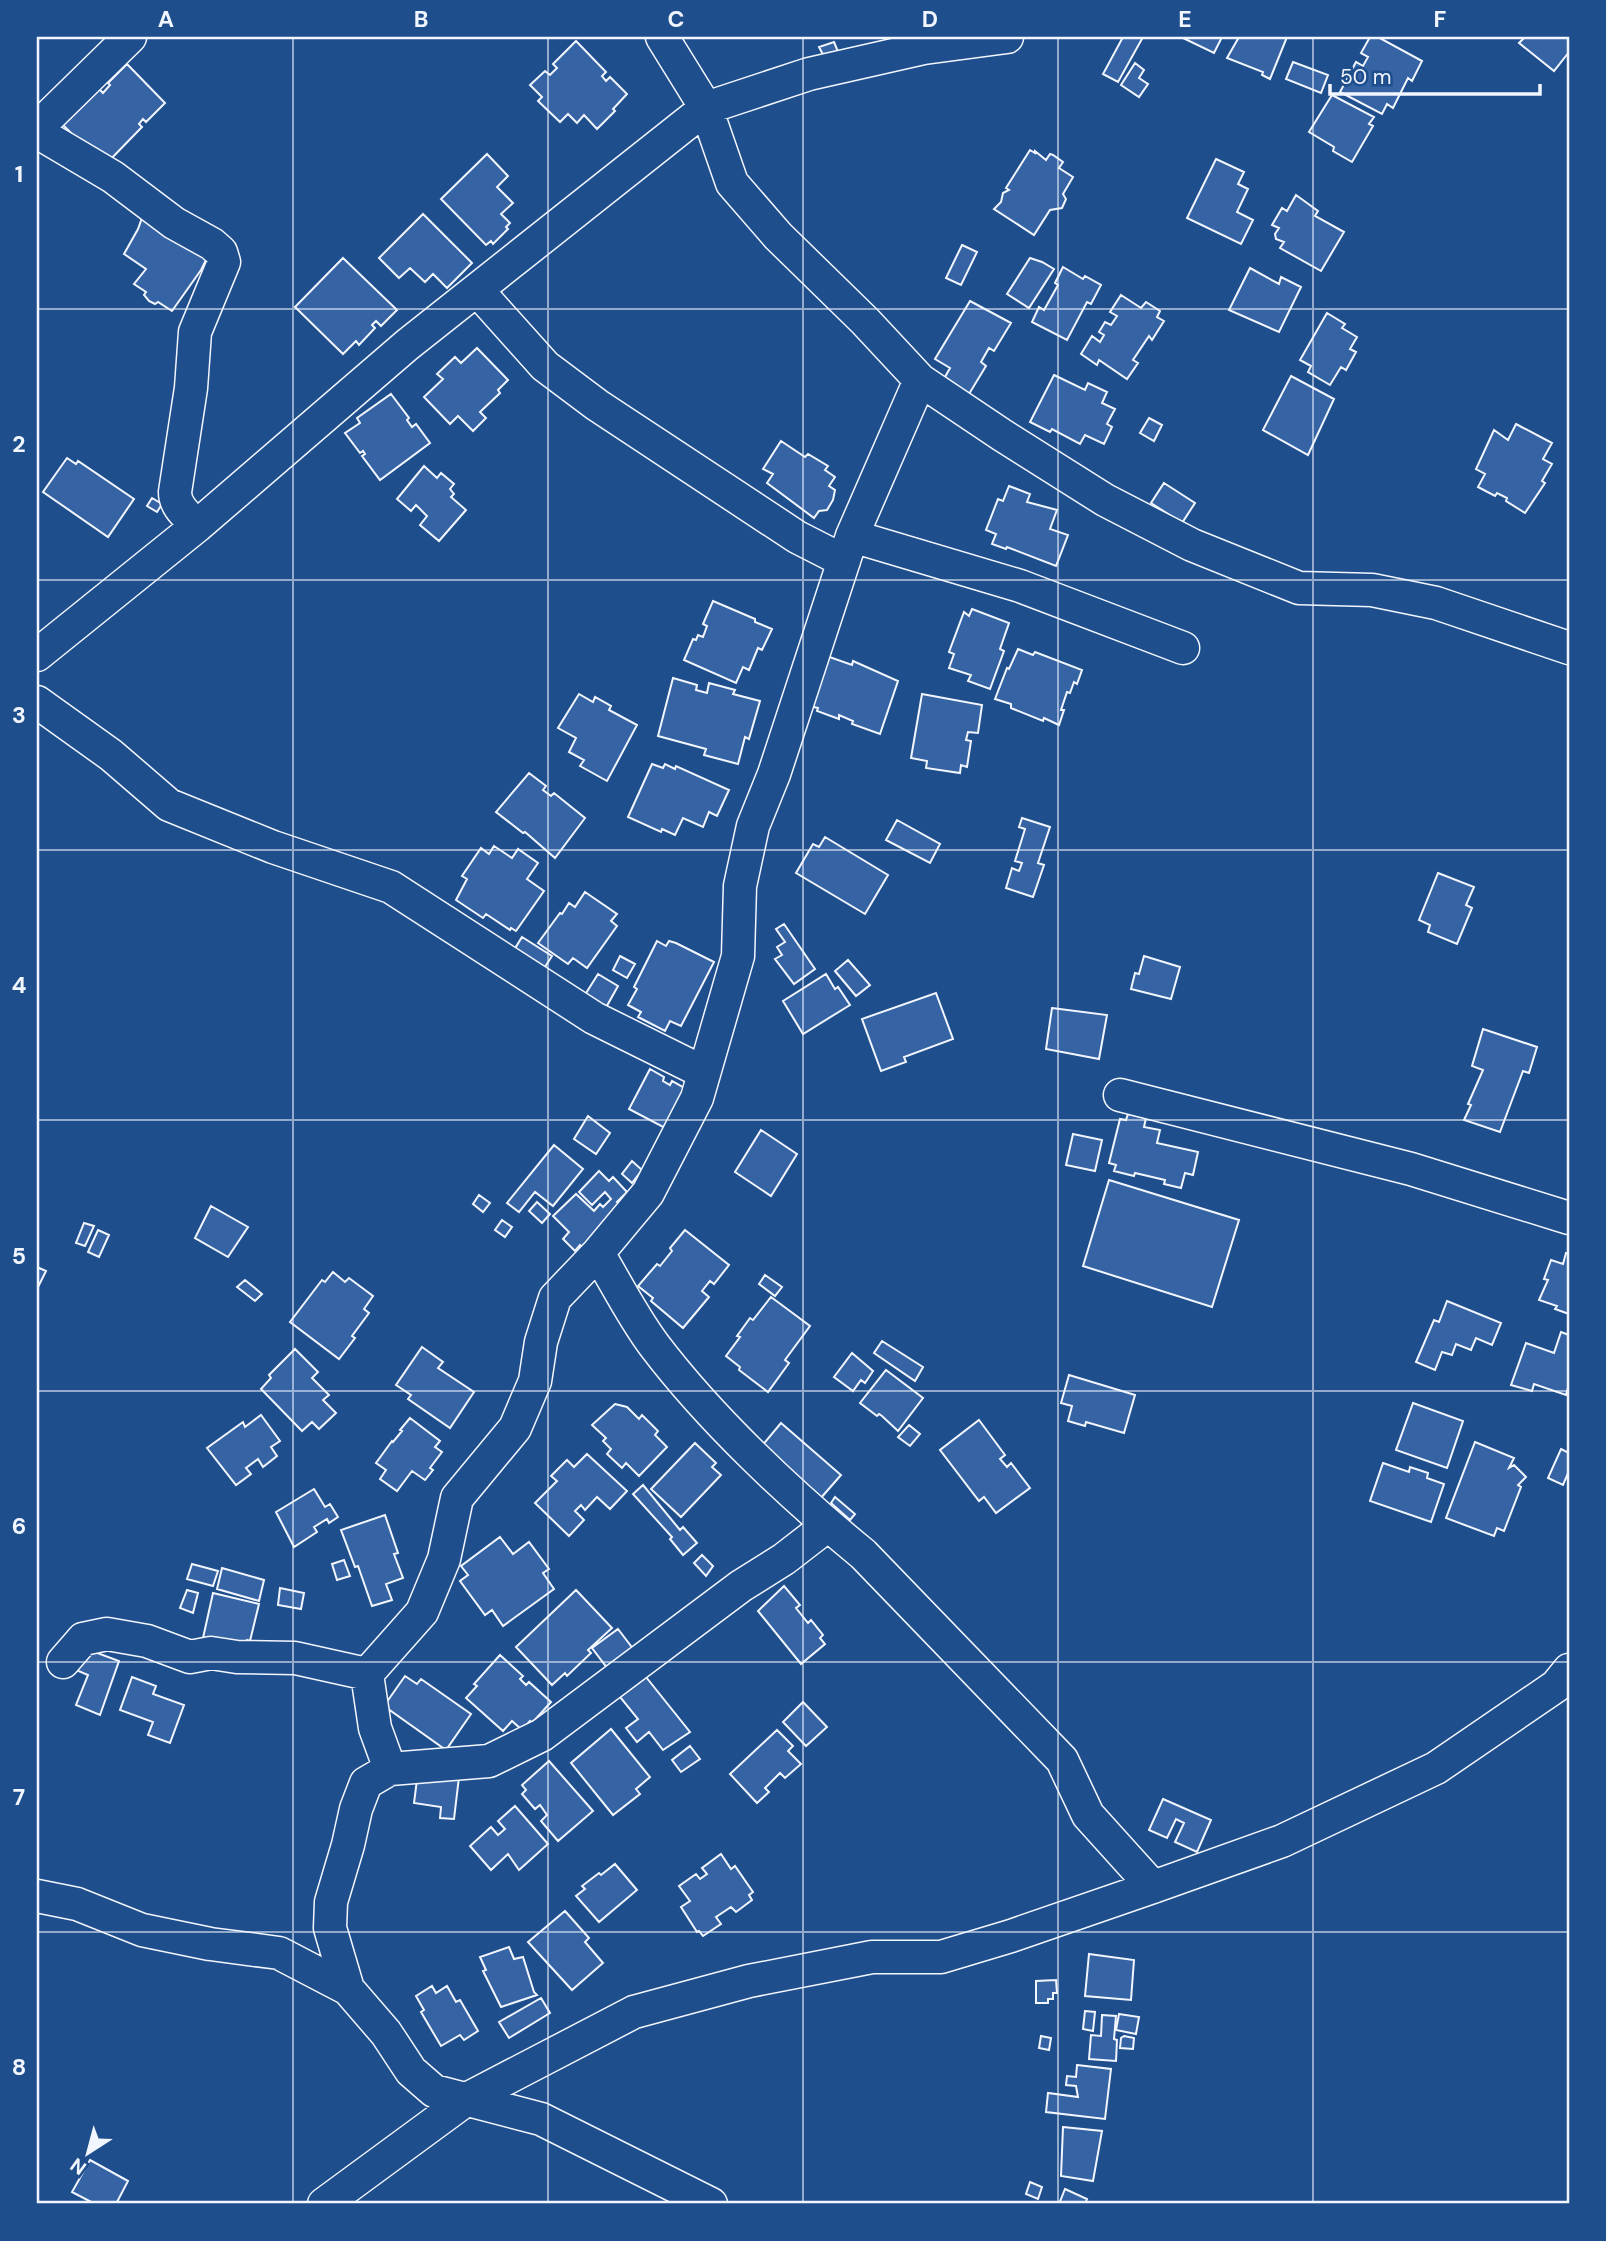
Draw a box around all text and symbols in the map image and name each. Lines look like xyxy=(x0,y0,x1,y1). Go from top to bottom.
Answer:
text: A xyxy=(158,4,174,34)
text: B xyxy=(414,4,428,34)
text: C xyxy=(668,4,684,34)
text: D xyxy=(922,4,938,34)
text: E xyxy=(1178,4,1192,34)
text: F xyxy=(1434,4,1447,34)
scale bar xyxy=(1330,52,1540,96)
text: 50 m xyxy=(1340,63,1391,91)
text: 1 xyxy=(15,159,23,189)
text: 2 xyxy=(12,429,26,459)
text: 3 xyxy=(12,700,26,730)
text: 4 xyxy=(12,970,27,1000)
text: 5 xyxy=(12,1241,26,1271)
text: 6 xyxy=(12,1511,26,1541)
text: 7 xyxy=(13,1782,25,1812)
text: 8 xyxy=(12,2052,26,2082)
north arrow xyxy=(52,2118,122,2188)
text: N xyxy=(65,2152,91,2181)

